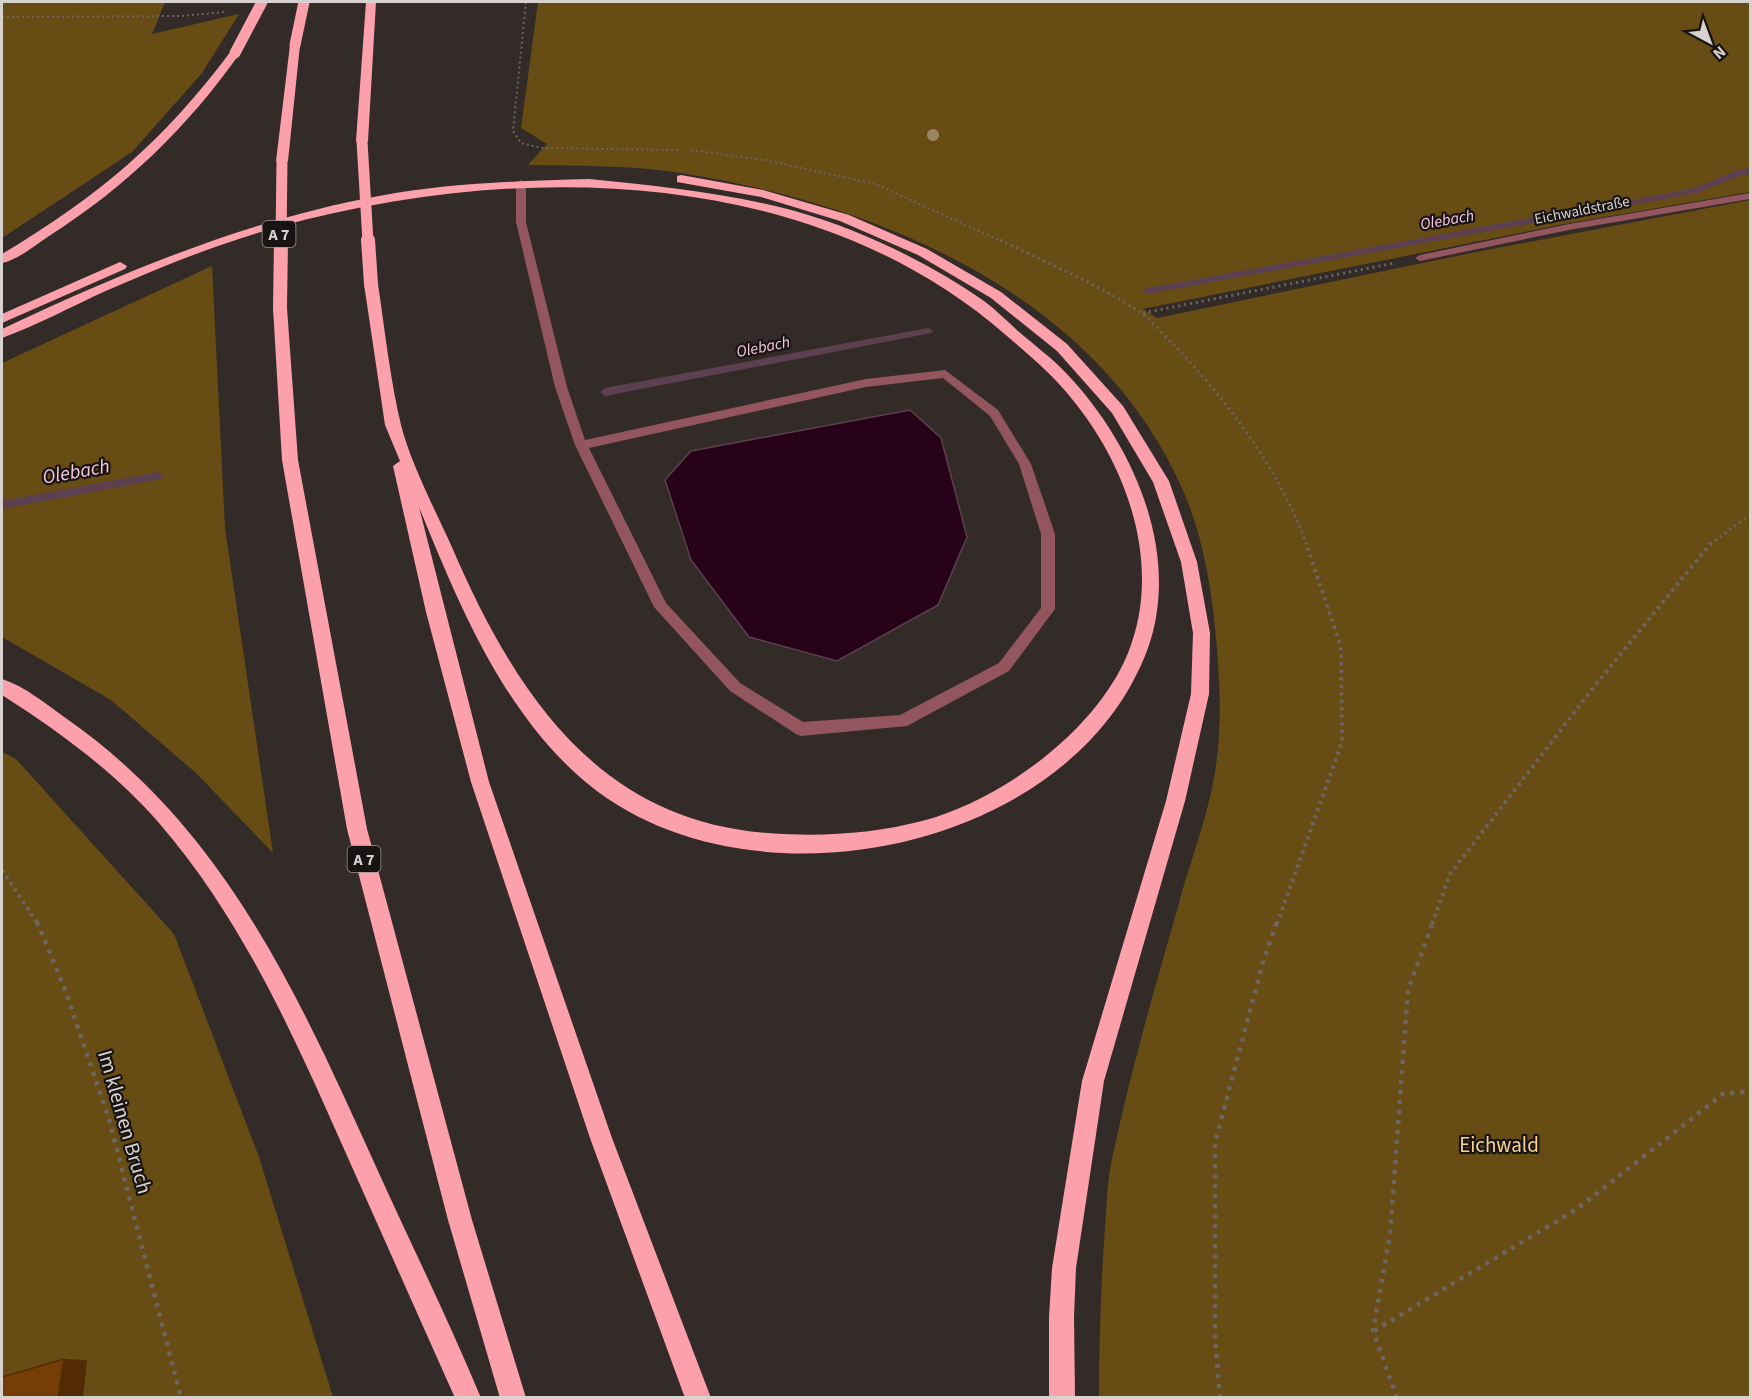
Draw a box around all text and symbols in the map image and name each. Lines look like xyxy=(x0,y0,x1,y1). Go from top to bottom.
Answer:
north arrow xyxy=(1680,12,1740,72)
text: N xyxy=(1708,41,1730,64)
street label: Eichwaldstraße xyxy=(1533,191,1631,230)
water label: Olebach xyxy=(1419,204,1476,236)
road number: A 7 xyxy=(262,221,296,247)
water label: Olebach xyxy=(734,331,792,363)
water label: Olebach xyxy=(40,452,112,492)
road number: A 7 xyxy=(348,846,380,872)
street label: Im kleinen Bruch xyxy=(90,1047,160,1197)
park label: Eichwald xyxy=(1459,1130,1539,1160)

